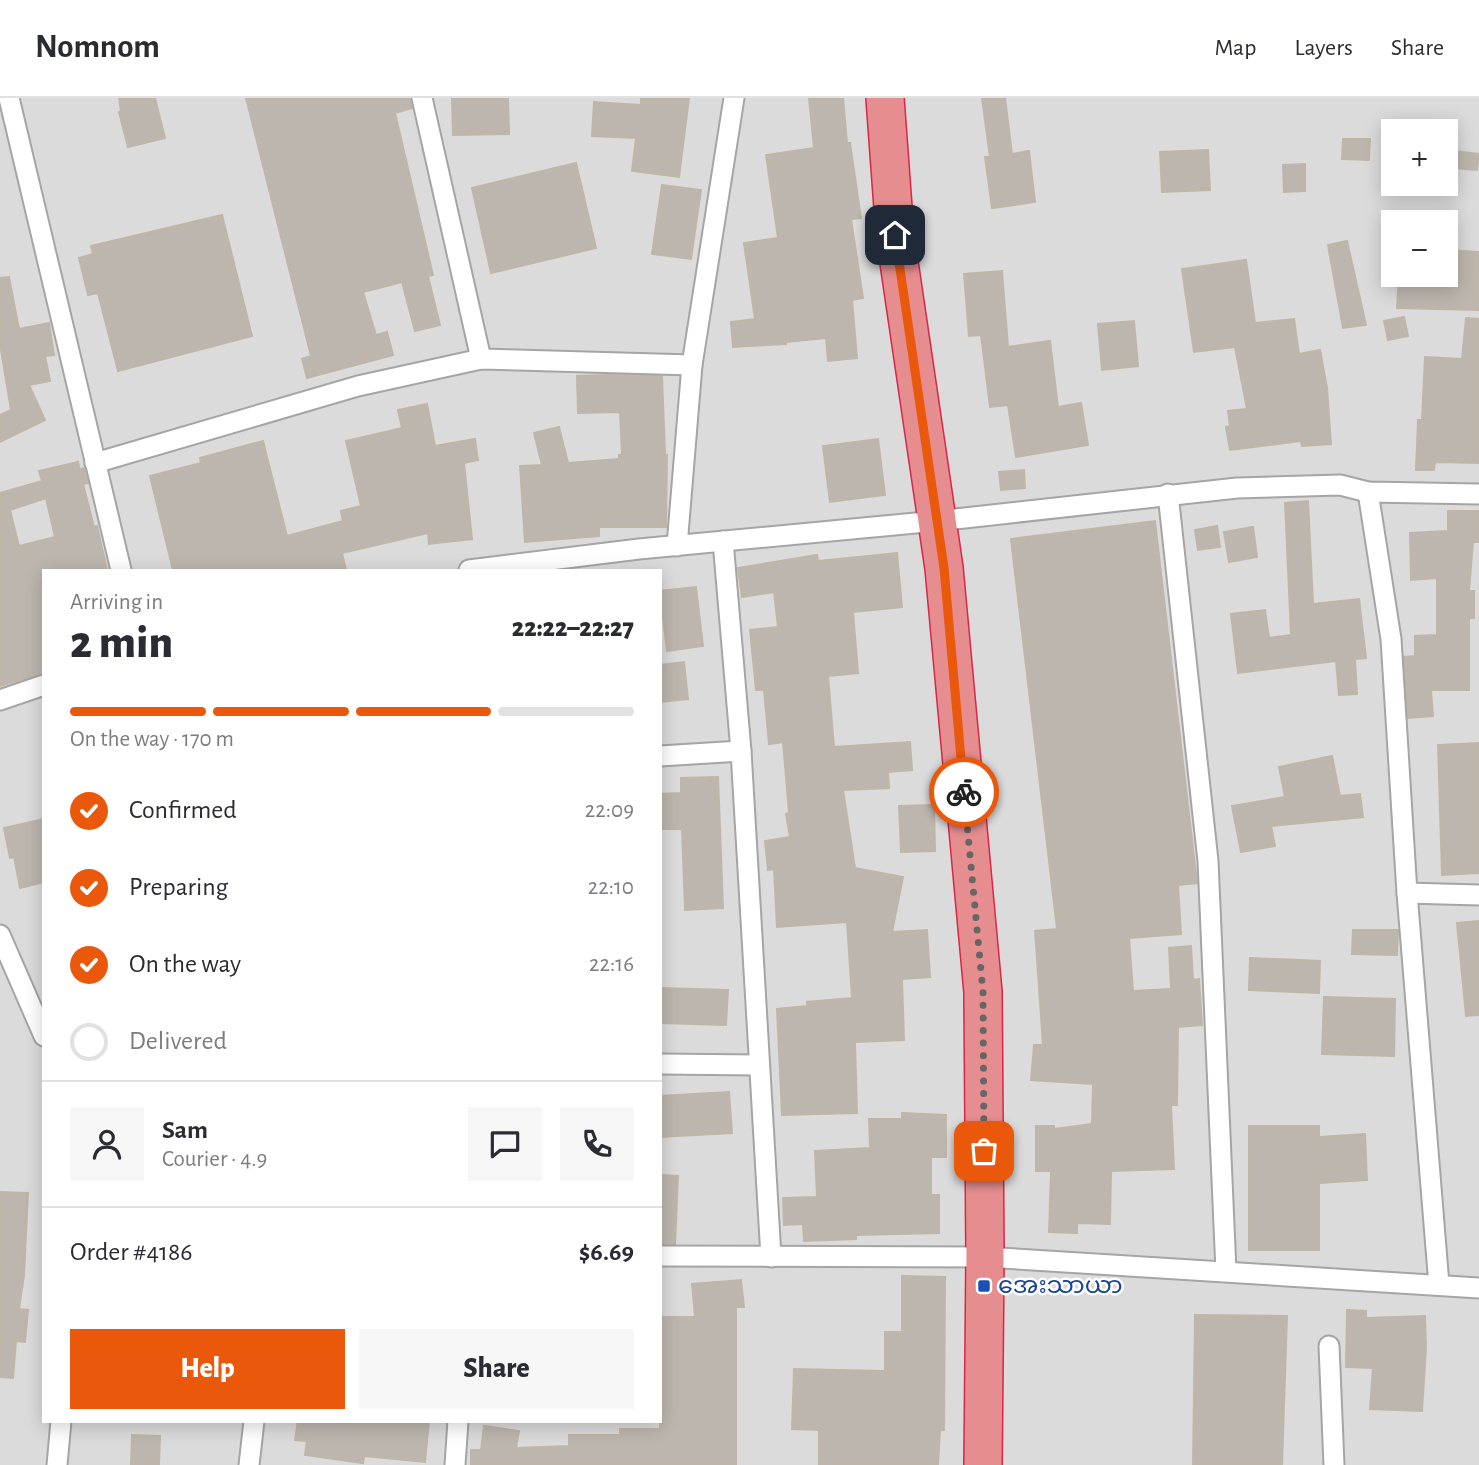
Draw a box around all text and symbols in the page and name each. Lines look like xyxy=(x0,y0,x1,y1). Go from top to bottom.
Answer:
text: Nomnom xyxy=(35,31,160,64)
text: Map xyxy=(1214,36,1256,60)
text: Layers xyxy=(1294,36,1353,60)
text: Share xyxy=(1391,36,1444,60)
map controls xyxy=(1381,119,1458,287)
button: + xyxy=(1381,119,1458,196)
pin xyxy=(865,205,925,265)
button: − xyxy=(1381,210,1458,287)
icon: home xyxy=(876,216,914,254)
text: Arriving in xyxy=(70,591,163,614)
text: 22:22–22:27 xyxy=(512,615,634,641)
text: 2 min xyxy=(70,620,173,666)
text: On the way · 170 m xyxy=(70,728,234,751)
courier xyxy=(929,757,999,827)
icon: bike xyxy=(945,773,983,811)
icon: check xyxy=(70,792,108,830)
text: Confirmed xyxy=(129,797,237,823)
text: 22:09 xyxy=(585,799,634,822)
icon: check xyxy=(70,869,108,907)
text: Preparing xyxy=(129,874,228,900)
text: 22:10 xyxy=(588,876,634,899)
icon: check xyxy=(70,946,108,984)
text: On the way xyxy=(129,951,241,977)
text: 22:16 xyxy=(589,953,634,976)
text: Delivered xyxy=(129,1028,227,1054)
button: person xyxy=(70,1107,144,1181)
button: chat xyxy=(468,1107,542,1181)
button: phone xyxy=(560,1107,634,1181)
text: Sam xyxy=(162,1117,208,1143)
pin xyxy=(954,1121,1014,1181)
icon: bag xyxy=(965,1132,1003,1170)
text: Courier · 4.9 xyxy=(162,1148,267,1171)
text: Order #4186 xyxy=(70,1239,192,1265)
text: $6.69 xyxy=(579,1239,634,1265)
place label: အေးသာယာ xyxy=(998,1274,1123,1298)
marker: အေးသာယာ xyxy=(976,1278,992,1294)
button: Help xyxy=(70,1329,345,1409)
button: Share xyxy=(359,1329,634,1409)

